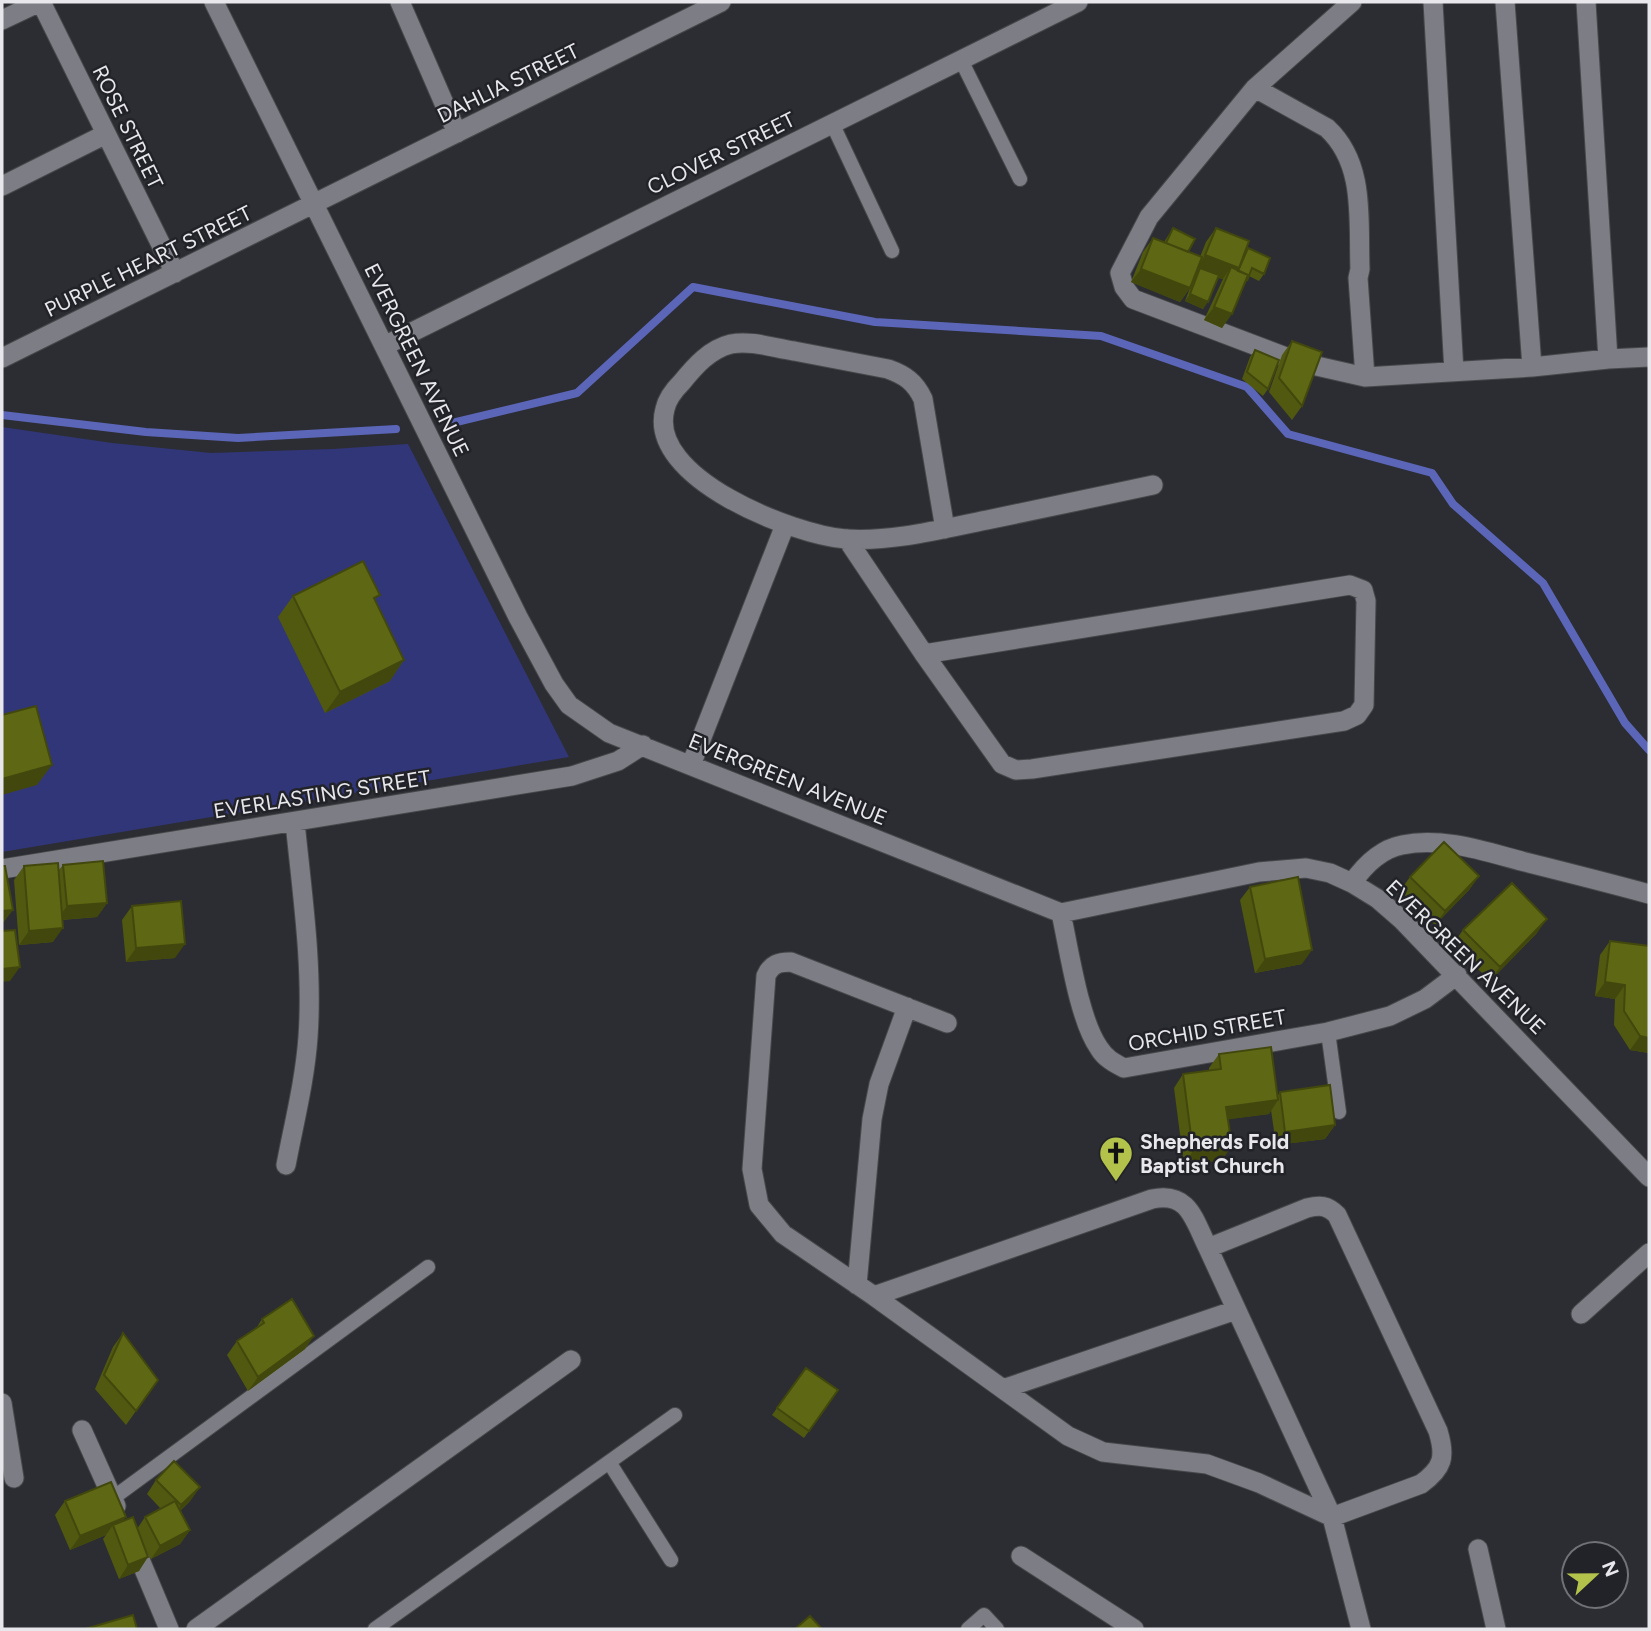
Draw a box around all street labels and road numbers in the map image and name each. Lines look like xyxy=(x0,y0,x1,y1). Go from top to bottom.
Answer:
street label: DAHLIA STREET xyxy=(433,38,583,128)
street label: ROSE STREET xyxy=(87,61,169,193)
street label: CLOVER STREET xyxy=(643,106,799,200)
street label: PURPLE HEART STREET xyxy=(40,200,256,322)
street label: EVERGREEN AVENUE xyxy=(359,259,475,461)
street label: EVERGREEN AVENUE xyxy=(685,728,891,830)
street label: EVERLASTING STREET xyxy=(212,764,433,824)
street label: EVERGREEN AVENUE xyxy=(1381,874,1551,1040)
street label: ORCHID STREET xyxy=(1126,1004,1288,1056)

